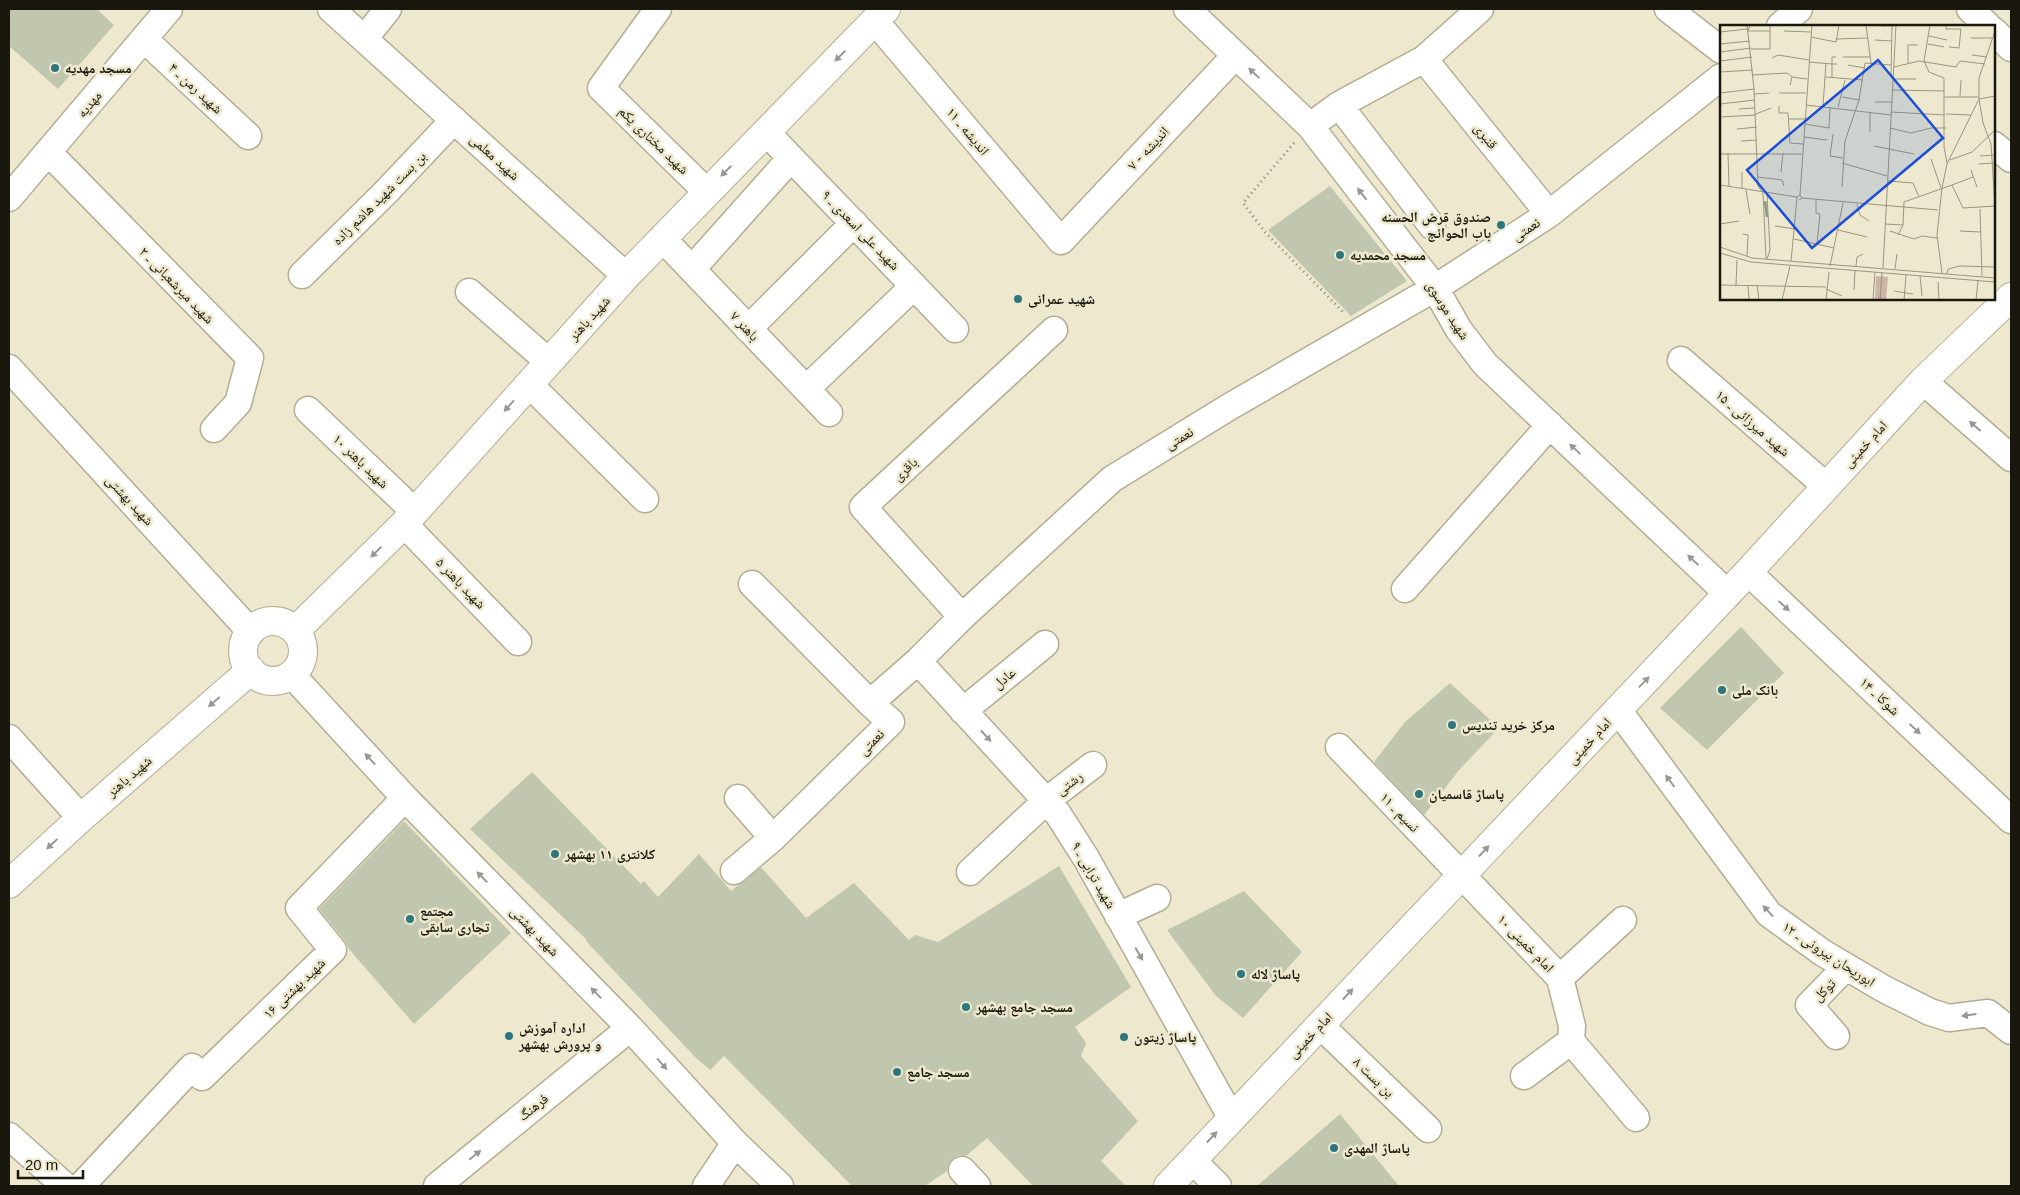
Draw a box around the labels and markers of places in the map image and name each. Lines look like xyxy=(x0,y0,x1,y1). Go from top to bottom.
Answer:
place label: مسجد مهدیه xyxy=(65,60,132,77)
marker: مسجد مهدیه xyxy=(49,62,61,74)
place label: صندوق قرض الحسنه باب الحوائج xyxy=(1381,209,1491,242)
marker: صندوق قرض الحسنه باب الحوائج xyxy=(1495,219,1507,231)
place label: مسجد محمدیه xyxy=(1350,247,1426,263)
marker: مسجد محمدیه xyxy=(1334,249,1346,261)
place label: شهید عمرانی xyxy=(1028,291,1095,308)
marker: شهید عمرانی xyxy=(1012,293,1024,305)
place label: بانک ملی xyxy=(1732,682,1778,699)
marker: بانک ملی xyxy=(1716,684,1728,696)
place label: مرکز خرید تندیس xyxy=(1462,717,1555,734)
marker: مرکز خرید تندیس xyxy=(1446,719,1458,731)
place label: پاساژ قاسمیان xyxy=(1429,786,1504,803)
marker: پاساژ قاسمیان xyxy=(1413,788,1425,800)
place label: کلانتری ۱۱ بهشهر xyxy=(564,846,655,863)
marker: کلانتری ۱۱ بهشهر xyxy=(549,848,561,860)
place label: مجتمع تجاری سابقی xyxy=(420,903,489,936)
marker: مجتمع تجاری سابقی xyxy=(404,913,416,925)
place label: پاساژ لاله xyxy=(1251,966,1300,983)
marker: پاساژ لاله xyxy=(1235,968,1247,980)
place label: مسجد جامع بهشهر xyxy=(975,999,1073,1017)
marker: مسجد جامع بهشهر xyxy=(960,1001,972,1013)
place label: اداره آموزش و پرورش بهشهر xyxy=(518,1020,601,1053)
place label: پاساژ زیتون xyxy=(1134,1029,1196,1046)
marker: اداره آموزش و پرورش بهشهر xyxy=(503,1030,515,1042)
marker: پاساژ زیتون xyxy=(1118,1031,1130,1043)
place label: مسجد جامع xyxy=(907,1064,970,1082)
marker: مسجد جامع xyxy=(891,1066,903,1078)
place label: پاساژ المهدی xyxy=(1344,1140,1410,1157)
marker: پاساژ المهدی xyxy=(1328,1142,1340,1154)

